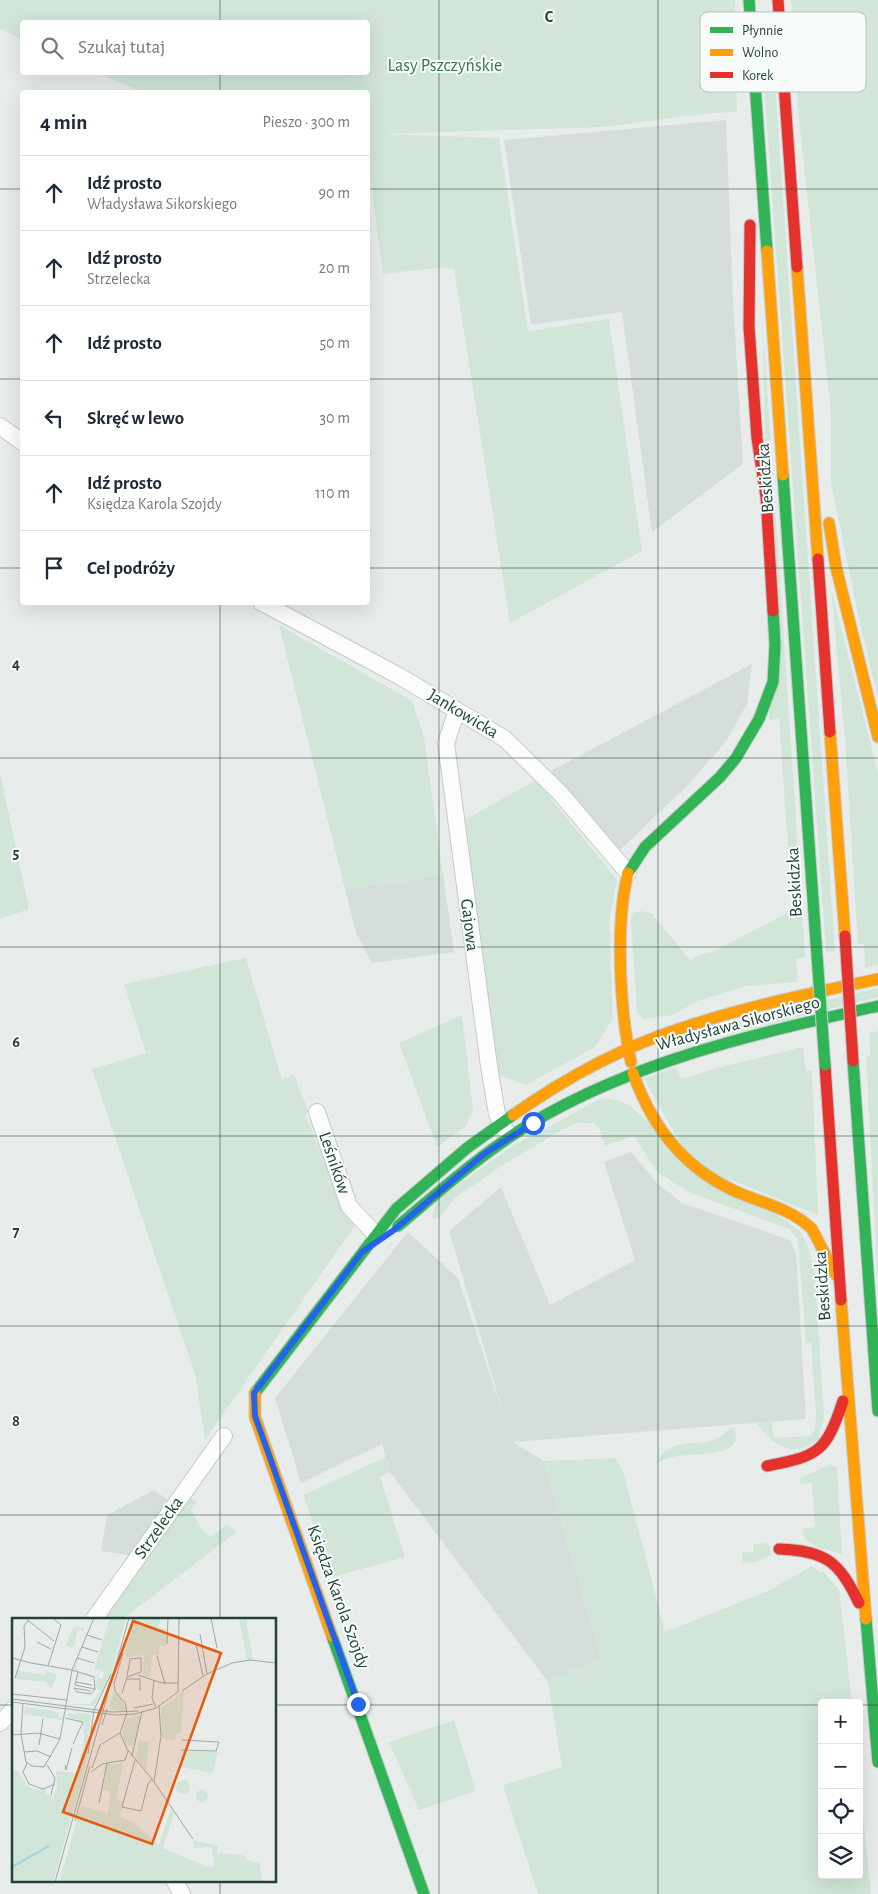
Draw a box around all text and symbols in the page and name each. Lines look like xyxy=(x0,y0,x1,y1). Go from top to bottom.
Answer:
text: C xyxy=(545,9,554,25)
legend xyxy=(700,12,866,92)
search box xyxy=(20,20,370,75)
text: Płynnie xyxy=(742,24,783,38)
icon: search xyxy=(38,34,66,62)
text: Szukaj tutaj xyxy=(78,38,165,57)
text: Wolno xyxy=(742,46,778,60)
park label: Lasy Pszczyńskie xyxy=(388,57,502,75)
text: Korek xyxy=(742,69,774,83)
text: 4 min xyxy=(40,112,87,133)
text: Pieszo · 300 m xyxy=(262,114,350,130)
text: Idź prosto xyxy=(87,174,162,193)
icon: ahead xyxy=(40,179,68,207)
text: 90 m xyxy=(319,185,350,201)
text: Władysława Sikorskiego xyxy=(87,196,237,212)
text: Idź prosto xyxy=(87,249,162,268)
icon: ahead xyxy=(40,254,68,282)
text: 20 m xyxy=(319,260,350,276)
text: Strzelecka xyxy=(87,271,150,287)
icon: ahead xyxy=(40,329,68,357)
text: Idź prosto xyxy=(87,334,162,353)
text: 50 m xyxy=(319,335,350,351)
icon: left xyxy=(40,404,68,432)
text: Skręć w lewo xyxy=(87,409,184,428)
text: 30 m xyxy=(320,410,350,426)
street label: Beskidzka xyxy=(755,442,777,514)
text: Idź prosto xyxy=(87,474,162,493)
icon: ahead xyxy=(40,479,68,507)
text: 110 m xyxy=(315,485,350,501)
text: Księdza Karola Szojdy xyxy=(87,496,222,512)
icon: arrive xyxy=(40,554,68,582)
text: Cel podróży xyxy=(87,559,175,578)
text: 4 xyxy=(12,656,20,672)
street label: Jankowicka xyxy=(425,686,501,742)
text: 5 xyxy=(13,845,20,861)
street label: Beskidzka xyxy=(784,847,806,917)
street label: Gajowa xyxy=(457,898,481,952)
street label: Władysława Sikorskiego xyxy=(654,993,822,1055)
text: 6 xyxy=(12,1034,20,1050)
route start xyxy=(522,1112,545,1135)
street label: Leśników xyxy=(315,1130,353,1196)
text: 7 xyxy=(13,1224,20,1240)
street label: Beskidzka xyxy=(812,1250,834,1322)
text: 8 xyxy=(12,1413,20,1429)
street label: Strzelecka xyxy=(131,1494,187,1562)
street label: Księdza Karola Szojdy xyxy=(304,1523,372,1672)
inset map xyxy=(12,1618,276,1882)
route end xyxy=(347,1693,370,1716)
map controls xyxy=(818,1699,863,1879)
button: + xyxy=(818,1699,863,1744)
button: − xyxy=(818,1744,863,1789)
button: locate xyxy=(818,1789,863,1834)
button: layers xyxy=(818,1834,863,1879)

